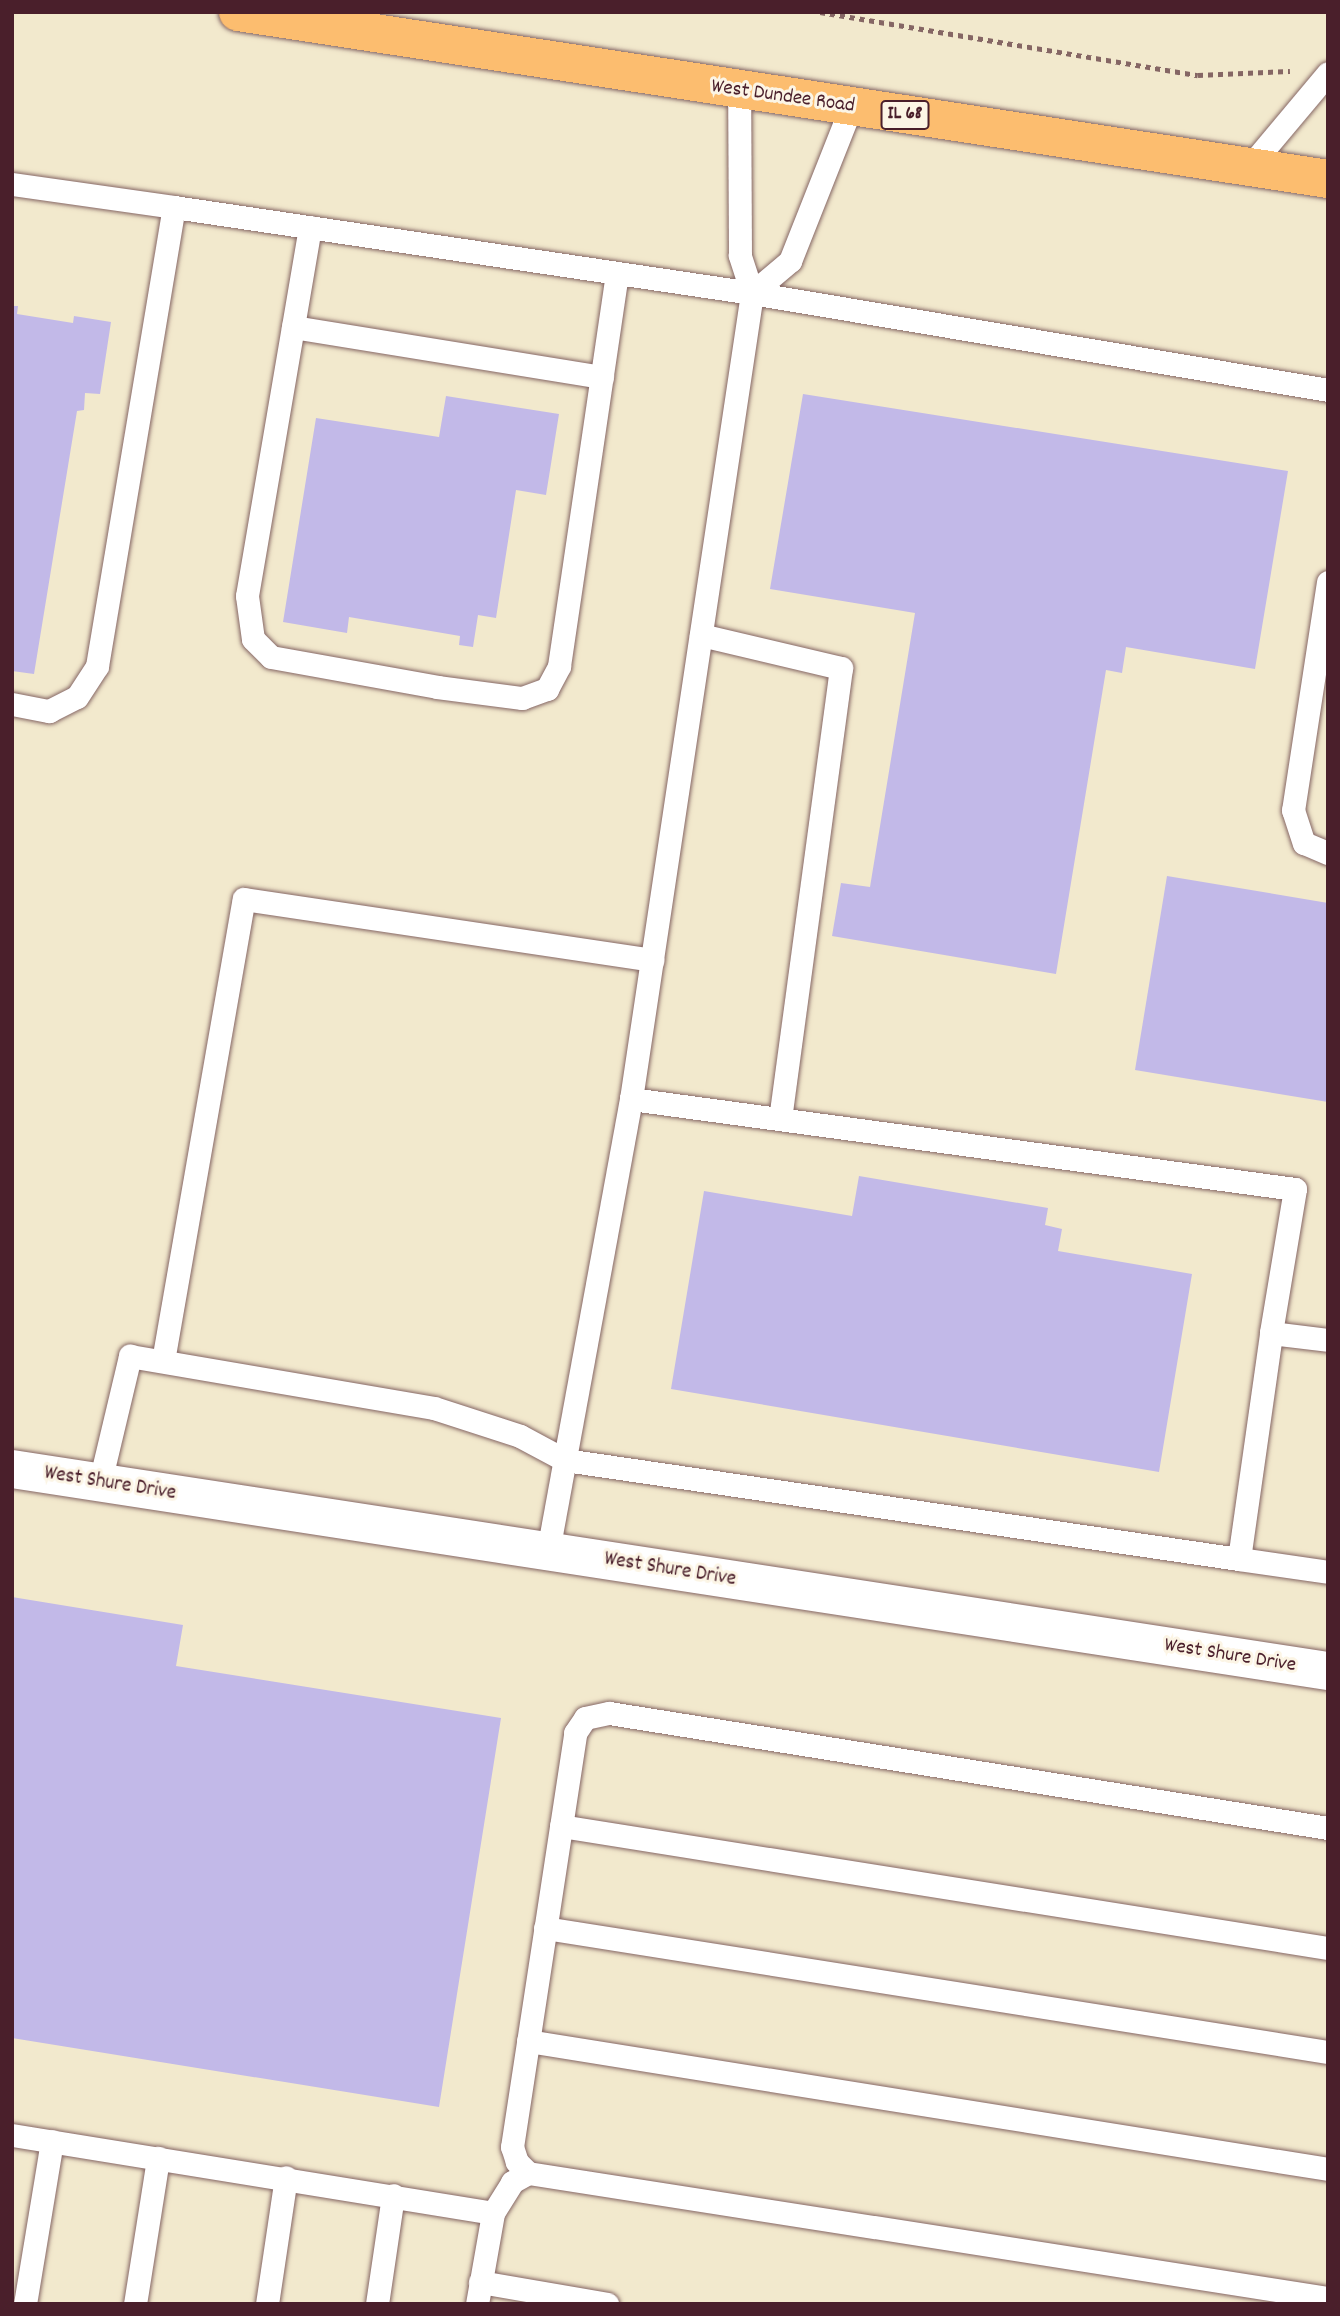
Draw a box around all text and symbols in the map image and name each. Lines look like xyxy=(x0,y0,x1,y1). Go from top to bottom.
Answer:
street label: West Dundee Road xyxy=(710,74,856,120)
road number: IL 68 xyxy=(880,99,930,130)
street label: West Shure Drive xyxy=(42,1461,178,1507)
street label: West Shure Drive xyxy=(602,1547,738,1593)
street label: West Shure Drive xyxy=(1162,1633,1298,1679)

